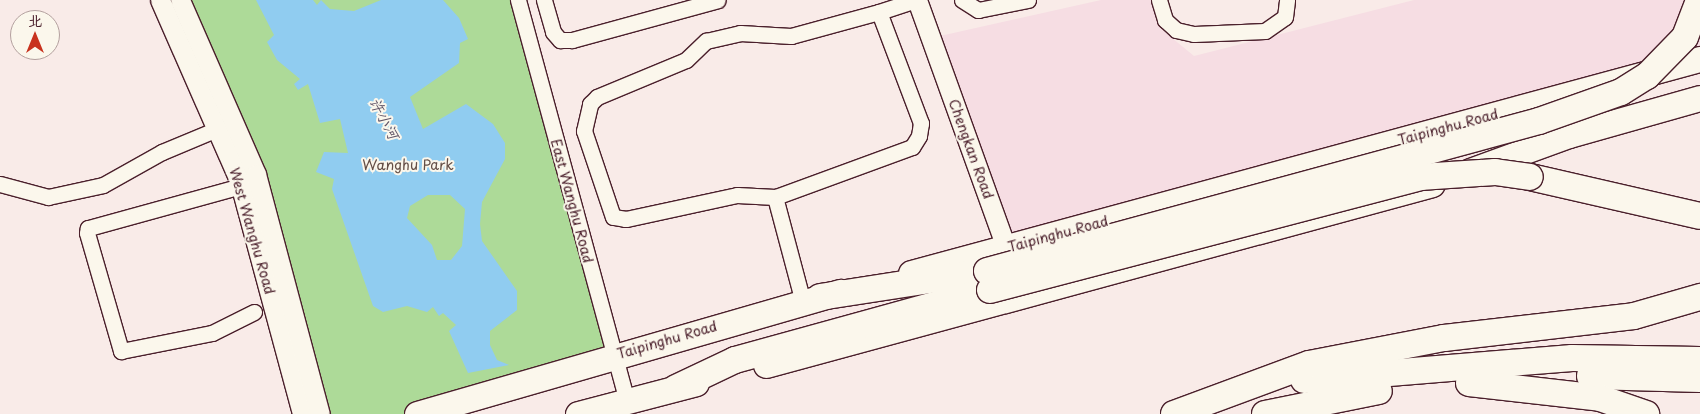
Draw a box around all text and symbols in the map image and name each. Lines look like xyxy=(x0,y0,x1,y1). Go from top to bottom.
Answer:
north arrow xyxy=(10,10,60,60)
text: 北 xyxy=(28,10,42,31)
water label: 许小河 xyxy=(366,94,404,142)
street label: Chengkan Road xyxy=(945,96,997,202)
street label: Taipinghu Road xyxy=(1396,105,1500,149)
street label: East Wanghu Road xyxy=(547,137,597,265)
park label: Wanghu Park xyxy=(362,157,454,173)
street label: West Wanghu Road xyxy=(226,165,278,297)
street label: Taipinghu Road xyxy=(1006,212,1110,256)
street label: Taipinghu Road xyxy=(615,318,719,362)

